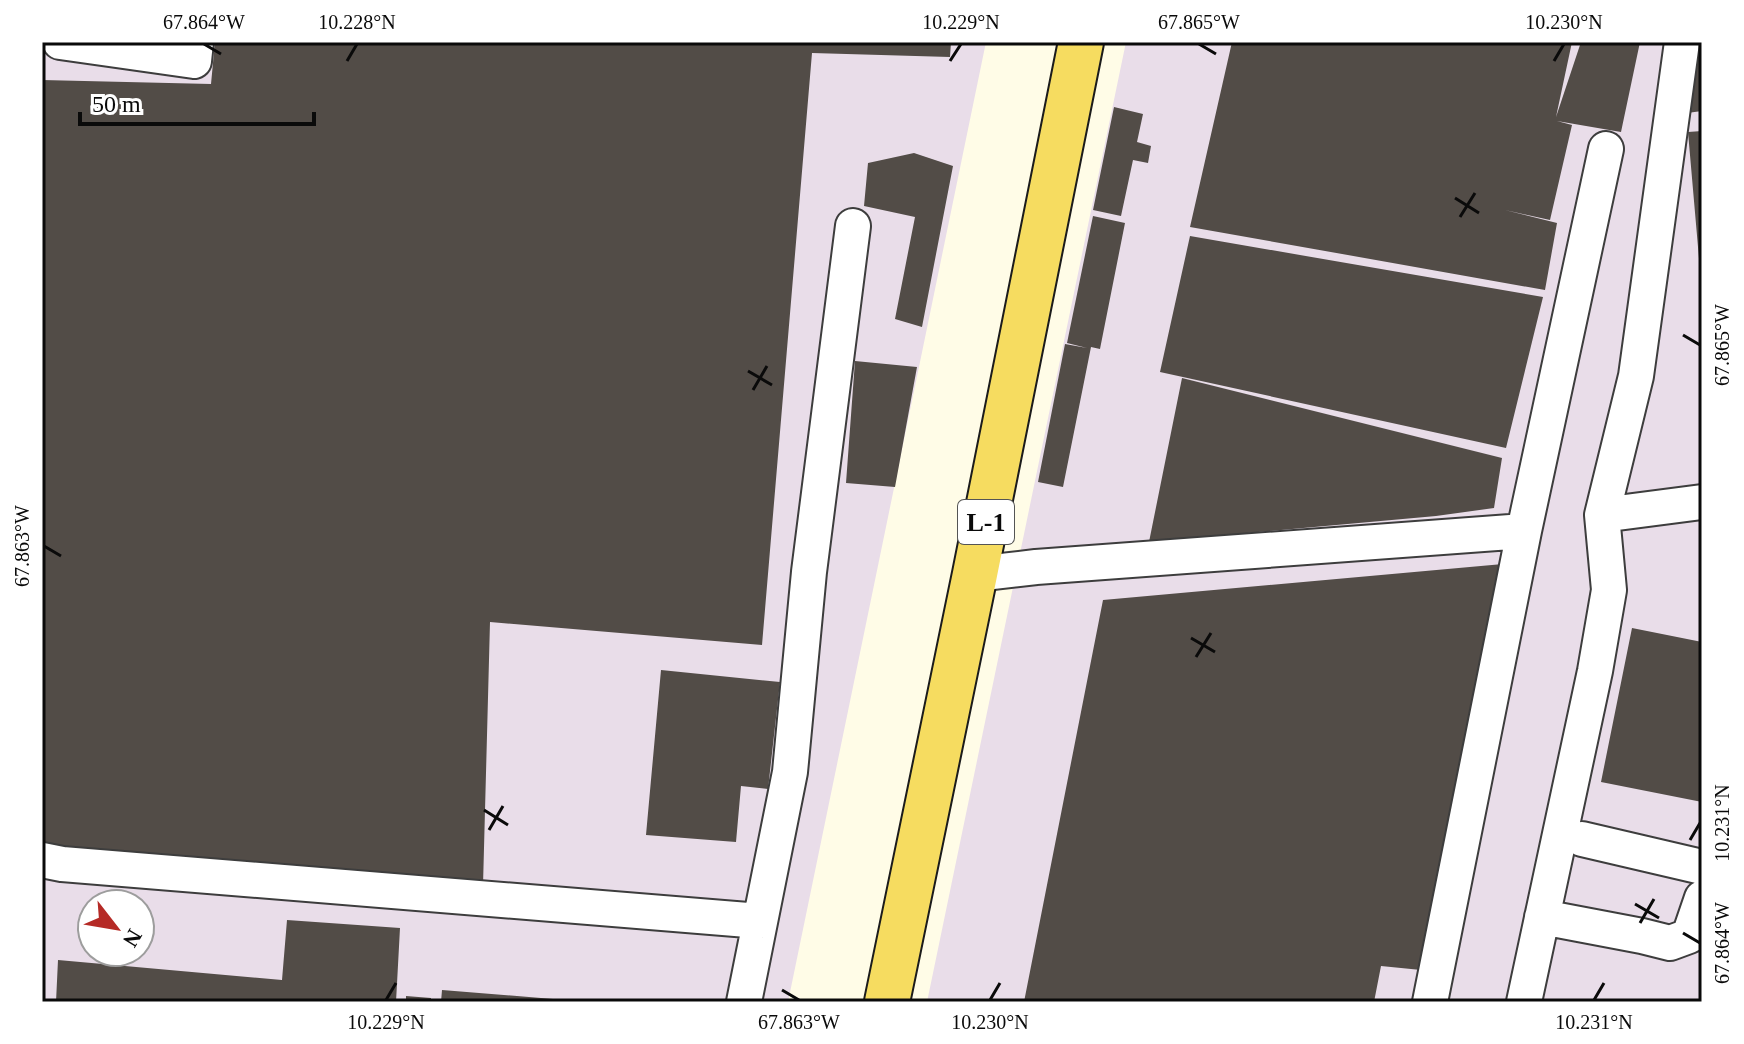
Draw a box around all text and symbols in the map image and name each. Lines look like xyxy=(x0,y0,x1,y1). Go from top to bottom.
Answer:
text: 67.864°W xyxy=(163,11,245,33)
text: 10.228°N xyxy=(318,11,396,33)
text: 10.229°N xyxy=(922,11,1000,33)
text: 67.865°W xyxy=(1158,11,1240,33)
text: 10.230°N xyxy=(1525,11,1603,33)
scale bar xyxy=(80,76,314,126)
text: 50 m xyxy=(92,91,141,117)
text: 67.865°W xyxy=(1711,304,1733,386)
road number: L-1 xyxy=(958,500,1014,544)
text: 67.863°W xyxy=(11,505,33,587)
text: 10.231°N xyxy=(1711,784,1733,862)
north arrow xyxy=(76,888,156,968)
text: 67.864°W xyxy=(1711,902,1733,984)
text: N xyxy=(118,925,148,951)
text: 10.229°N xyxy=(347,1011,425,1033)
text: 67.863°W xyxy=(758,1011,840,1033)
text: 10.230°N xyxy=(951,1011,1029,1033)
text: 10.231°N xyxy=(1555,1011,1633,1033)

